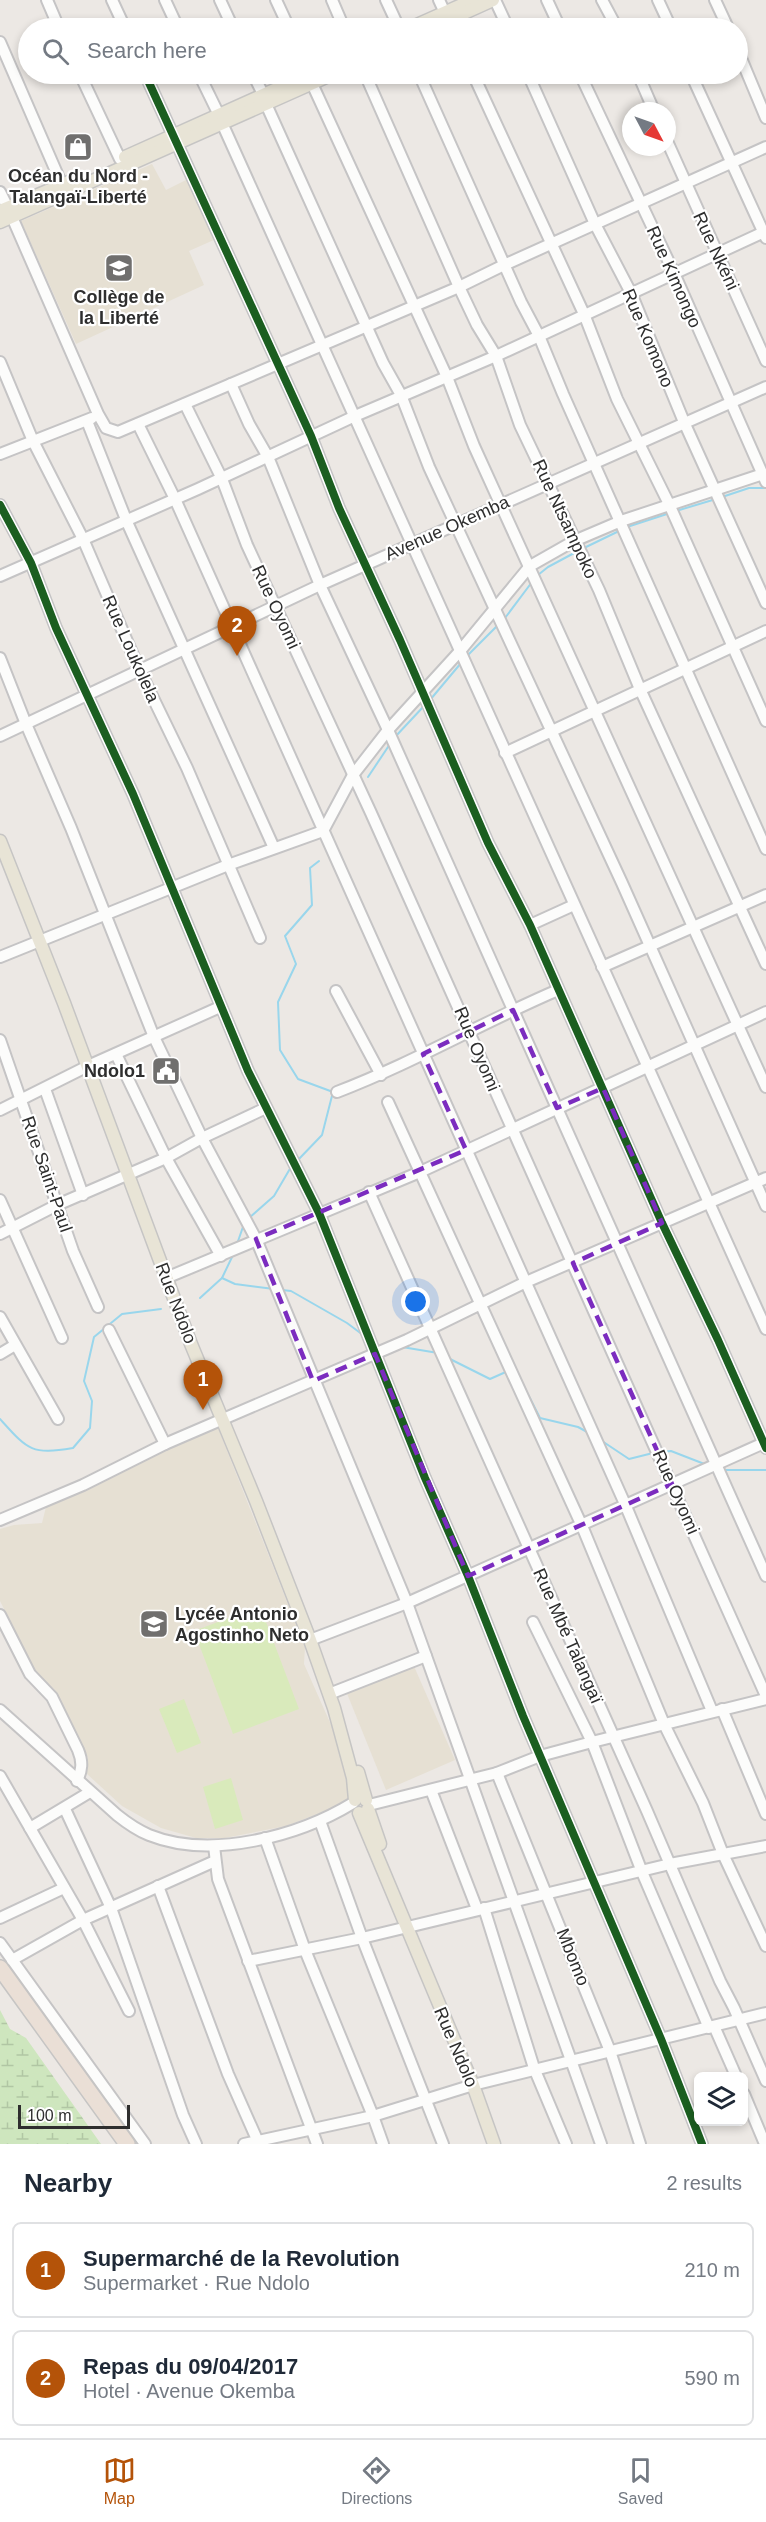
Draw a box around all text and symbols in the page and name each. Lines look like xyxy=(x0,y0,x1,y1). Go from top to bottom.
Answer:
search box xyxy=(18,18,748,84)
icon: search xyxy=(39,35,72,68)
text: Search here xyxy=(87,38,207,63)
north arrow xyxy=(622,102,676,156)
shop icon: Océan du Nord - Talangaï-Liberté xyxy=(62,131,94,163)
place label: Océan du Nord - Talangaï-Liberté xyxy=(8,166,148,207)
street label: Rue Nkéni xyxy=(689,209,743,293)
street label: Rue Kimongo xyxy=(643,223,705,331)
school or university icon: Collège de la Liberté xyxy=(103,252,135,284)
street label: Rue Komono xyxy=(618,286,678,390)
place label: Collège de la Liberté xyxy=(73,287,165,328)
street label: Rue Ntsampoko xyxy=(529,456,601,582)
street label: Avenue Okemba xyxy=(382,491,513,564)
street label: Rue Oyomi xyxy=(248,562,304,652)
street label: Rue Loukolela xyxy=(98,592,164,707)
pin: 2 xyxy=(218,606,256,656)
street label: Rue Oyomi xyxy=(450,1004,504,1094)
public building icon: Ndolo1 xyxy=(150,1055,182,1087)
place label: Ndolo1 xyxy=(84,1061,145,1081)
street label: Rue Saint-Paul xyxy=(18,1114,76,1234)
street label: Rue Ndolo xyxy=(151,1260,201,1346)
your location xyxy=(401,1287,430,1316)
pin: 1 xyxy=(184,1360,222,1410)
street label: Rue Oyomi xyxy=(649,1447,703,1537)
street label: Rue Mbé Talangaï xyxy=(529,1565,607,1707)
place label: Lycée Antonio Agostinho Neto xyxy=(175,1604,309,1645)
school or university icon: Lycée Antonio Agostinho Neto xyxy=(138,1608,170,1640)
street label: Mbomo xyxy=(552,1925,594,1989)
street label: Rue Ndolo xyxy=(430,2004,482,2090)
map controls xyxy=(694,2072,748,2126)
button: layers xyxy=(694,2072,748,2126)
scale bar xyxy=(18,2102,130,2130)
text: 100 m xyxy=(27,2107,71,2124)
text: Nearby xyxy=(24,2168,112,2198)
text: 2 results xyxy=(666,2172,742,2194)
text: Supermarché de la Revolution xyxy=(83,2246,400,2271)
text: 1 xyxy=(40,2259,51,2281)
text: 210 m xyxy=(684,2259,740,2281)
text: Supermarket · Rue Ndolo xyxy=(83,2272,310,2294)
text: Repas du 09/04/2017 xyxy=(83,2354,298,2379)
text: 2 xyxy=(40,2367,51,2389)
text: 590 m xyxy=(684,2367,740,2389)
text: Hotel · Avenue Okemba xyxy=(83,2380,295,2402)
tab: Map xyxy=(103,2454,136,2508)
tab: Directions xyxy=(341,2454,412,2508)
tab: Saved xyxy=(618,2454,663,2508)

